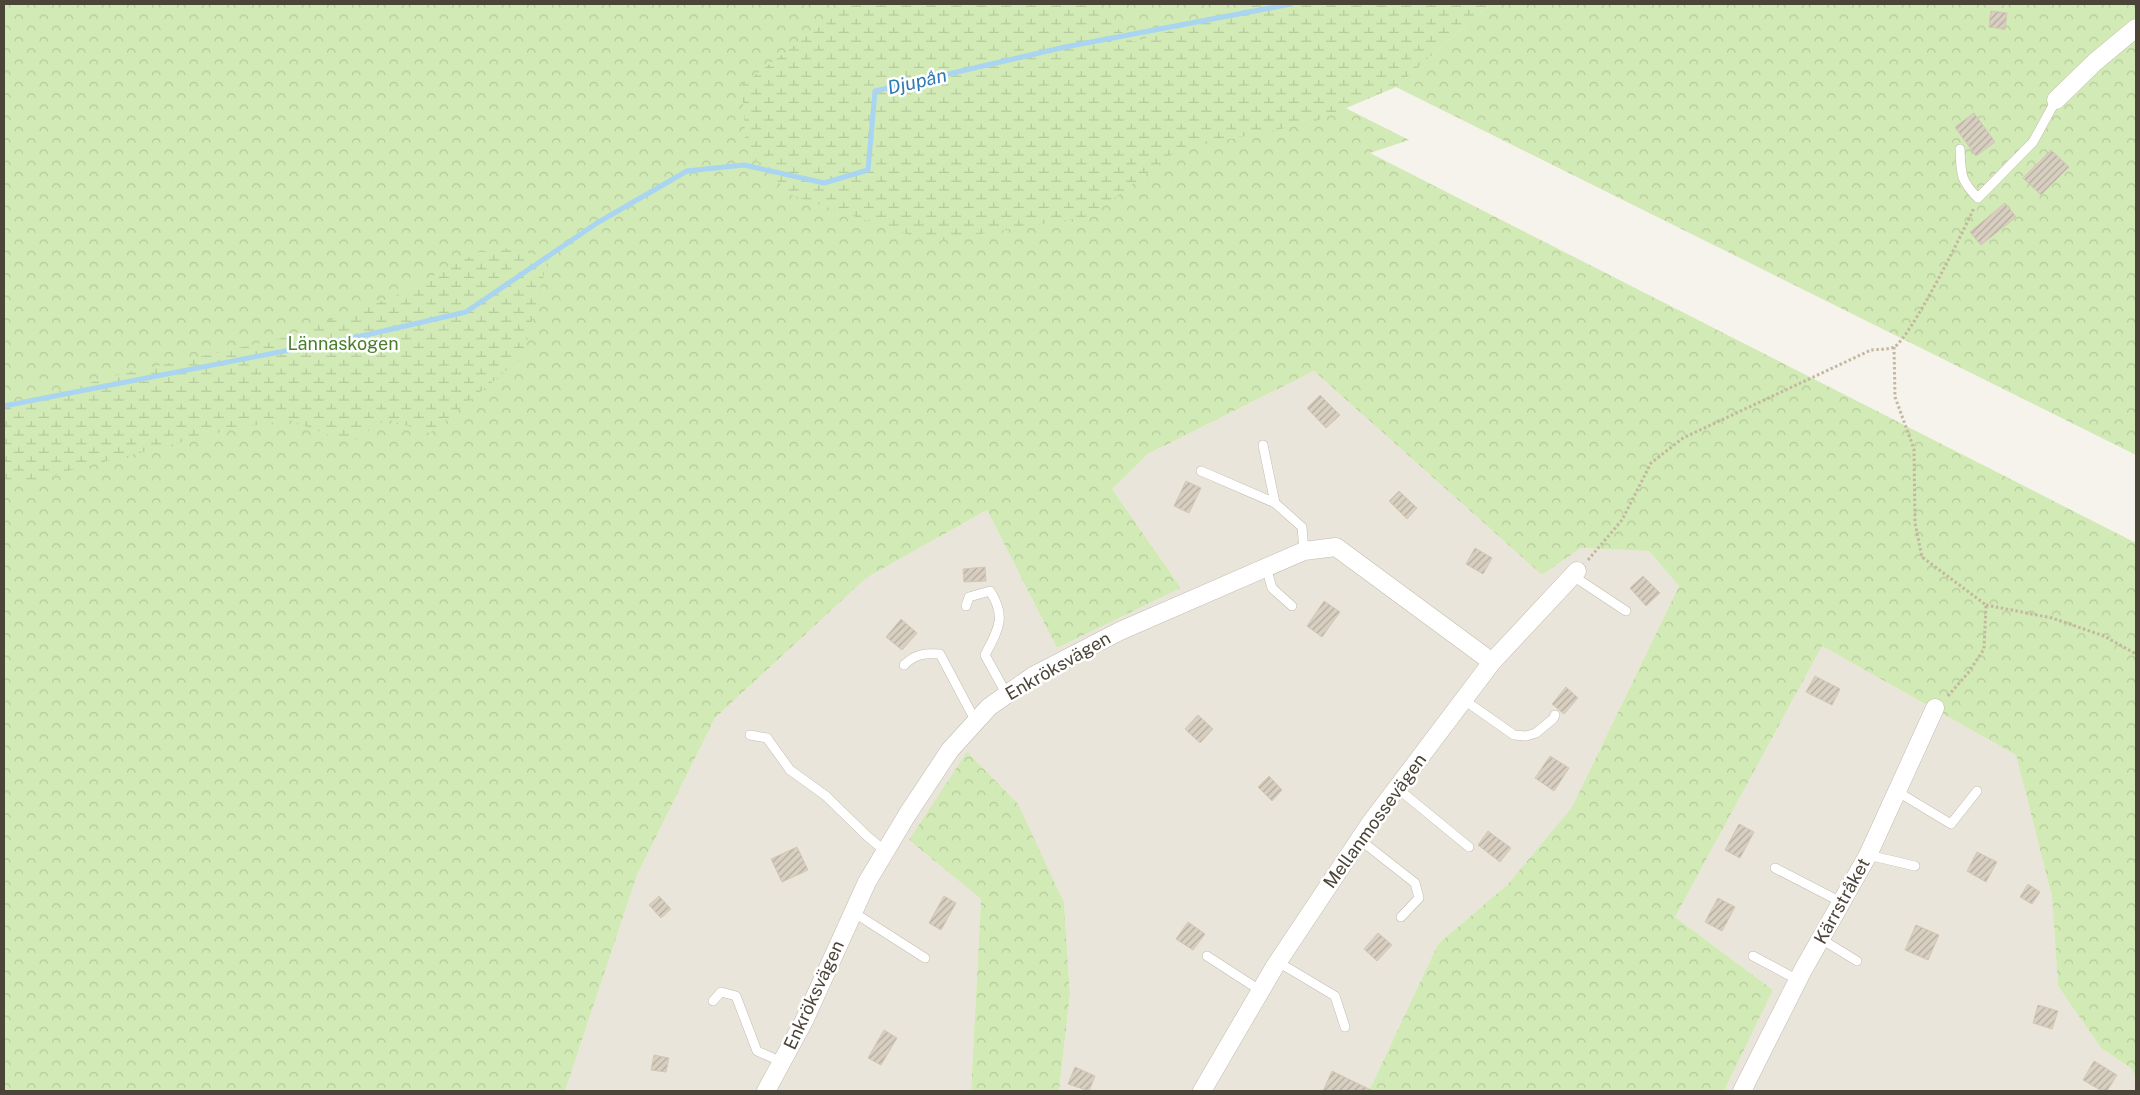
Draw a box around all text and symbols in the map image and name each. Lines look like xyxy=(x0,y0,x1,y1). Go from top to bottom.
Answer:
water label: Djupån xyxy=(885,64,949,98)
park label: Lännaskogen xyxy=(287,333,399,354)
street label: Enkröksvägen xyxy=(1001,627,1114,704)
street label: Mellanmossevägen xyxy=(1319,749,1430,892)
street label: Kärrstråket xyxy=(1809,854,1874,947)
street label: Enkröksvägen xyxy=(779,937,848,1053)

